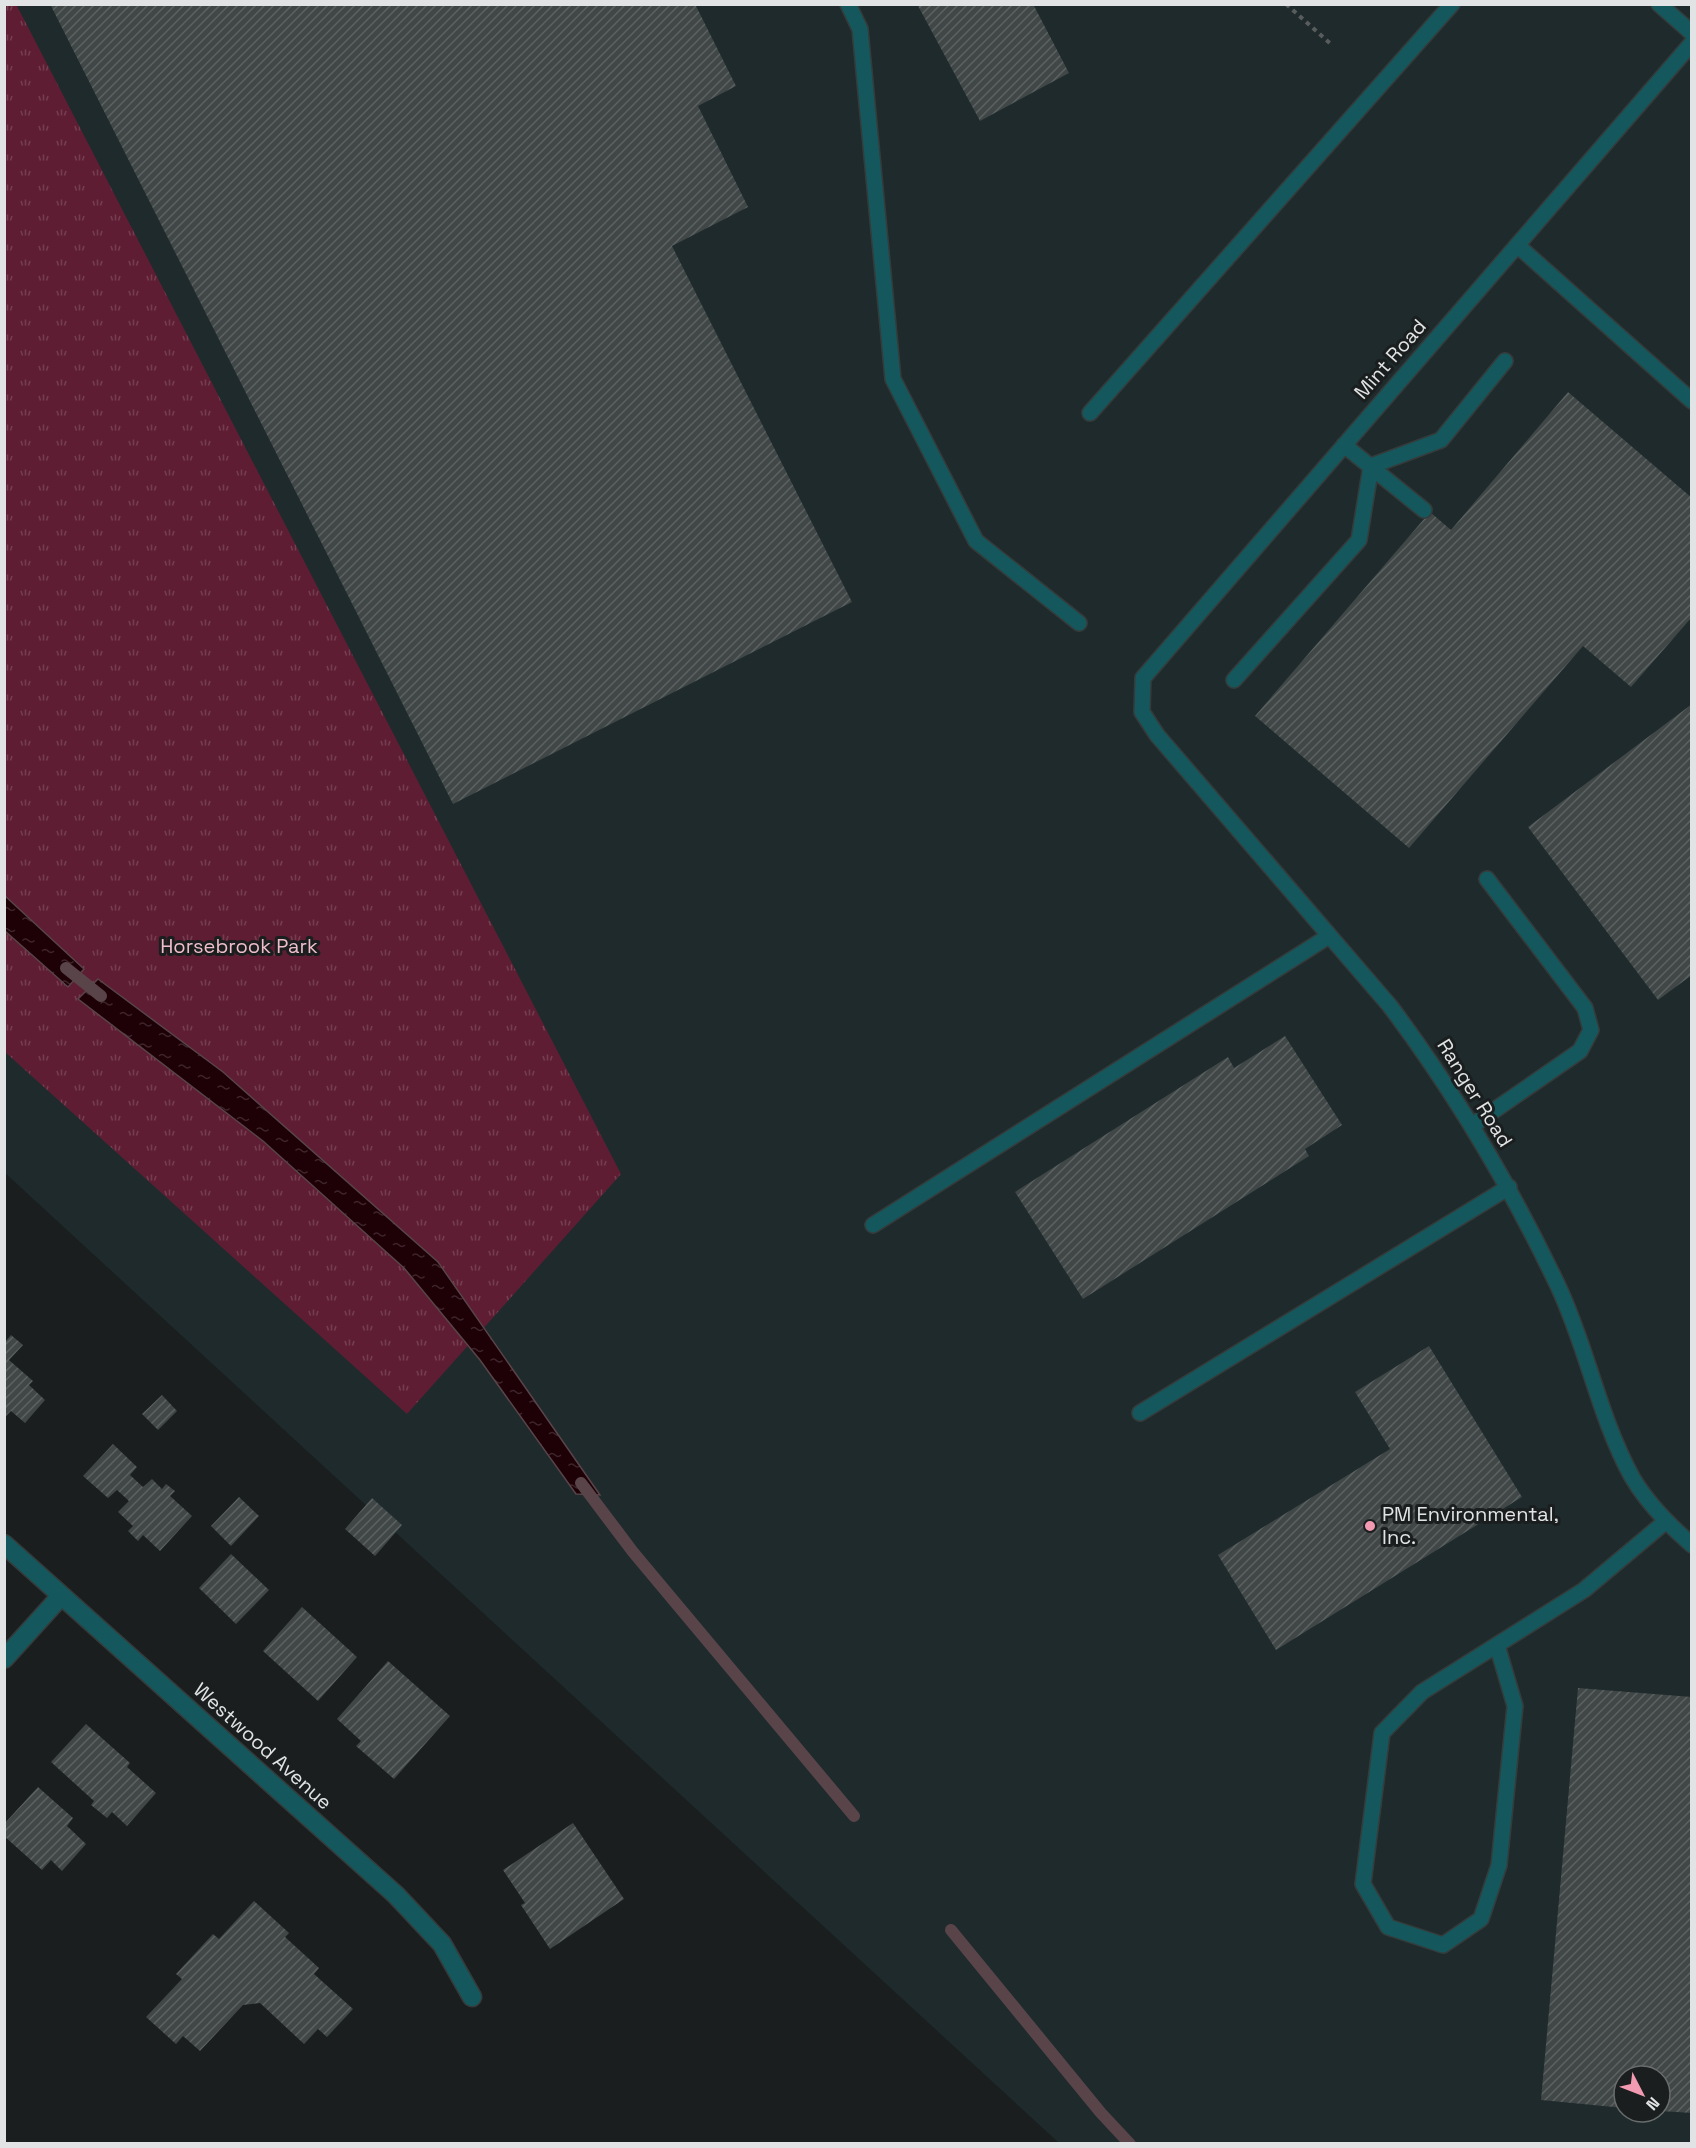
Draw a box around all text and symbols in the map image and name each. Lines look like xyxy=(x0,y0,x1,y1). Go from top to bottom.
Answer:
street label: Mint Road xyxy=(1348,314,1432,404)
park label: Horsebrook Park xyxy=(160,933,318,959)
street label: Ranger Road xyxy=(1431,1034,1519,1152)
place label: PM Environmental, Inc. xyxy=(1382,1501,1559,1550)
marker: PM Environmental, Inc. xyxy=(1363,1519,1377,1533)
street label: Westwood Avenue xyxy=(188,1677,338,1815)
north arrow xyxy=(1612,2064,1672,2124)
text: N xyxy=(1641,2093,1664,2115)

